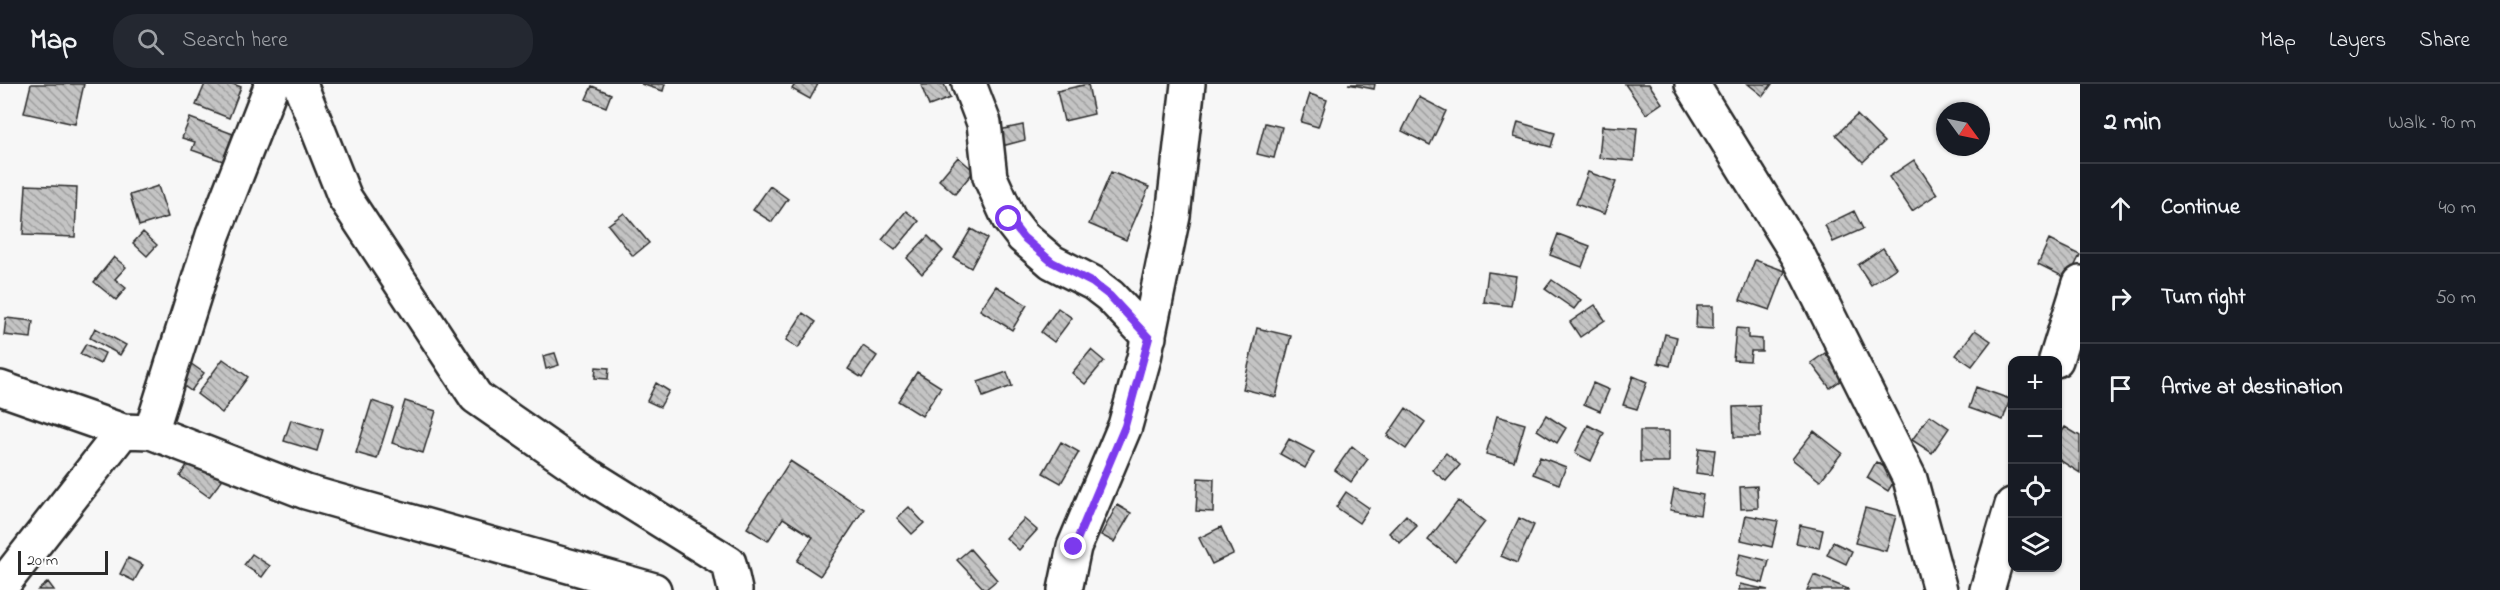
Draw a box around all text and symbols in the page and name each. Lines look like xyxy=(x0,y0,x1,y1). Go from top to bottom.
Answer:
search box xyxy=(113,14,533,68)
text: Map xyxy=(30,21,77,62)
icon: search xyxy=(134,25,167,58)
text: Search here xyxy=(182,25,288,57)
text: Map xyxy=(2260,26,2296,56)
text: Layers xyxy=(2329,26,2386,56)
text: Share xyxy=(2419,26,2470,56)
north arrow xyxy=(1936,102,1990,156)
text: 2 min xyxy=(2104,104,2161,142)
text: Walk · 90 m xyxy=(2388,109,2476,138)
icon: ahead xyxy=(2104,192,2137,225)
text: Continue xyxy=(2161,192,2240,224)
text: 40 m xyxy=(2439,194,2476,223)
route start xyxy=(995,205,1021,231)
icon: right xyxy=(2104,282,2137,315)
text: Turn right xyxy=(2161,282,2246,314)
text: 50 m xyxy=(2435,284,2476,313)
map controls xyxy=(2008,356,2062,572)
button: + xyxy=(2008,356,2062,410)
icon: arrive xyxy=(2104,372,2137,405)
text: Arrive at destination xyxy=(2161,372,2343,404)
button: − xyxy=(2008,410,2062,464)
button: locate xyxy=(2008,464,2062,518)
button: layers xyxy=(2008,518,2062,572)
route end xyxy=(1060,533,1086,559)
scale bar xyxy=(18,548,108,576)
text: 20 m xyxy=(27,549,58,573)

